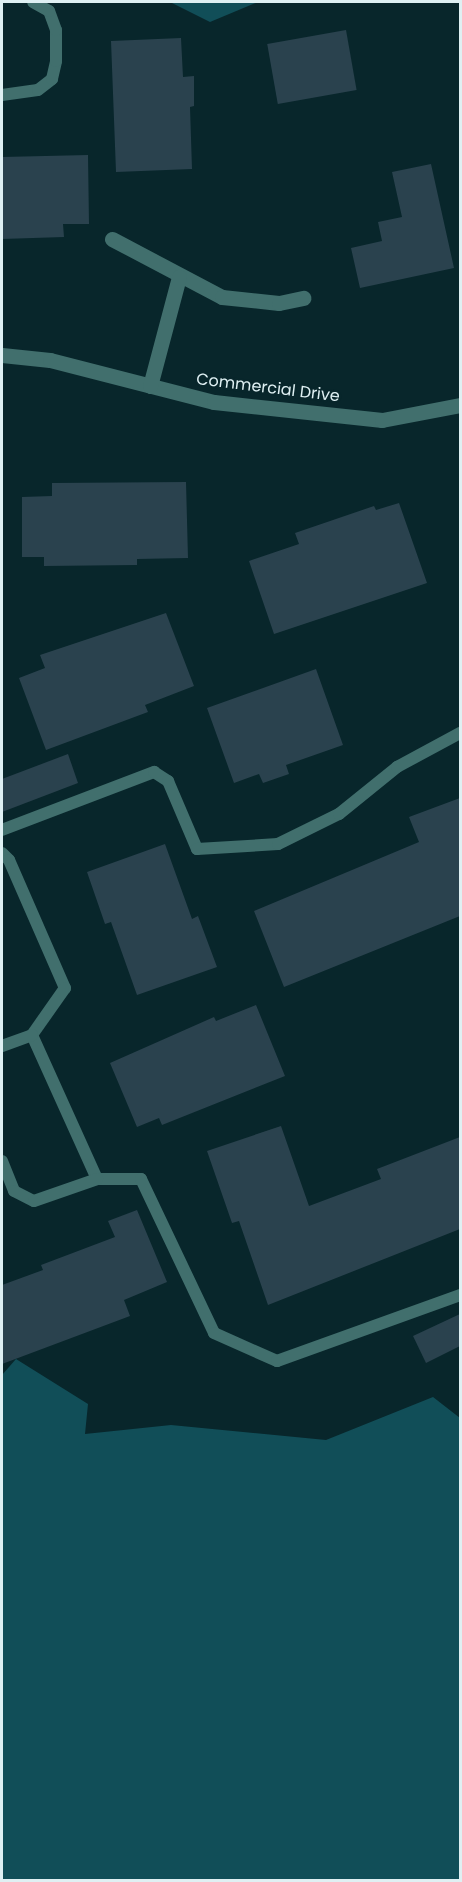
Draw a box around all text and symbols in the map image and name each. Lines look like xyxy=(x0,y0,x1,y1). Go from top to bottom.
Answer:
street label: Commercial Drive xyxy=(195,370,341,406)

